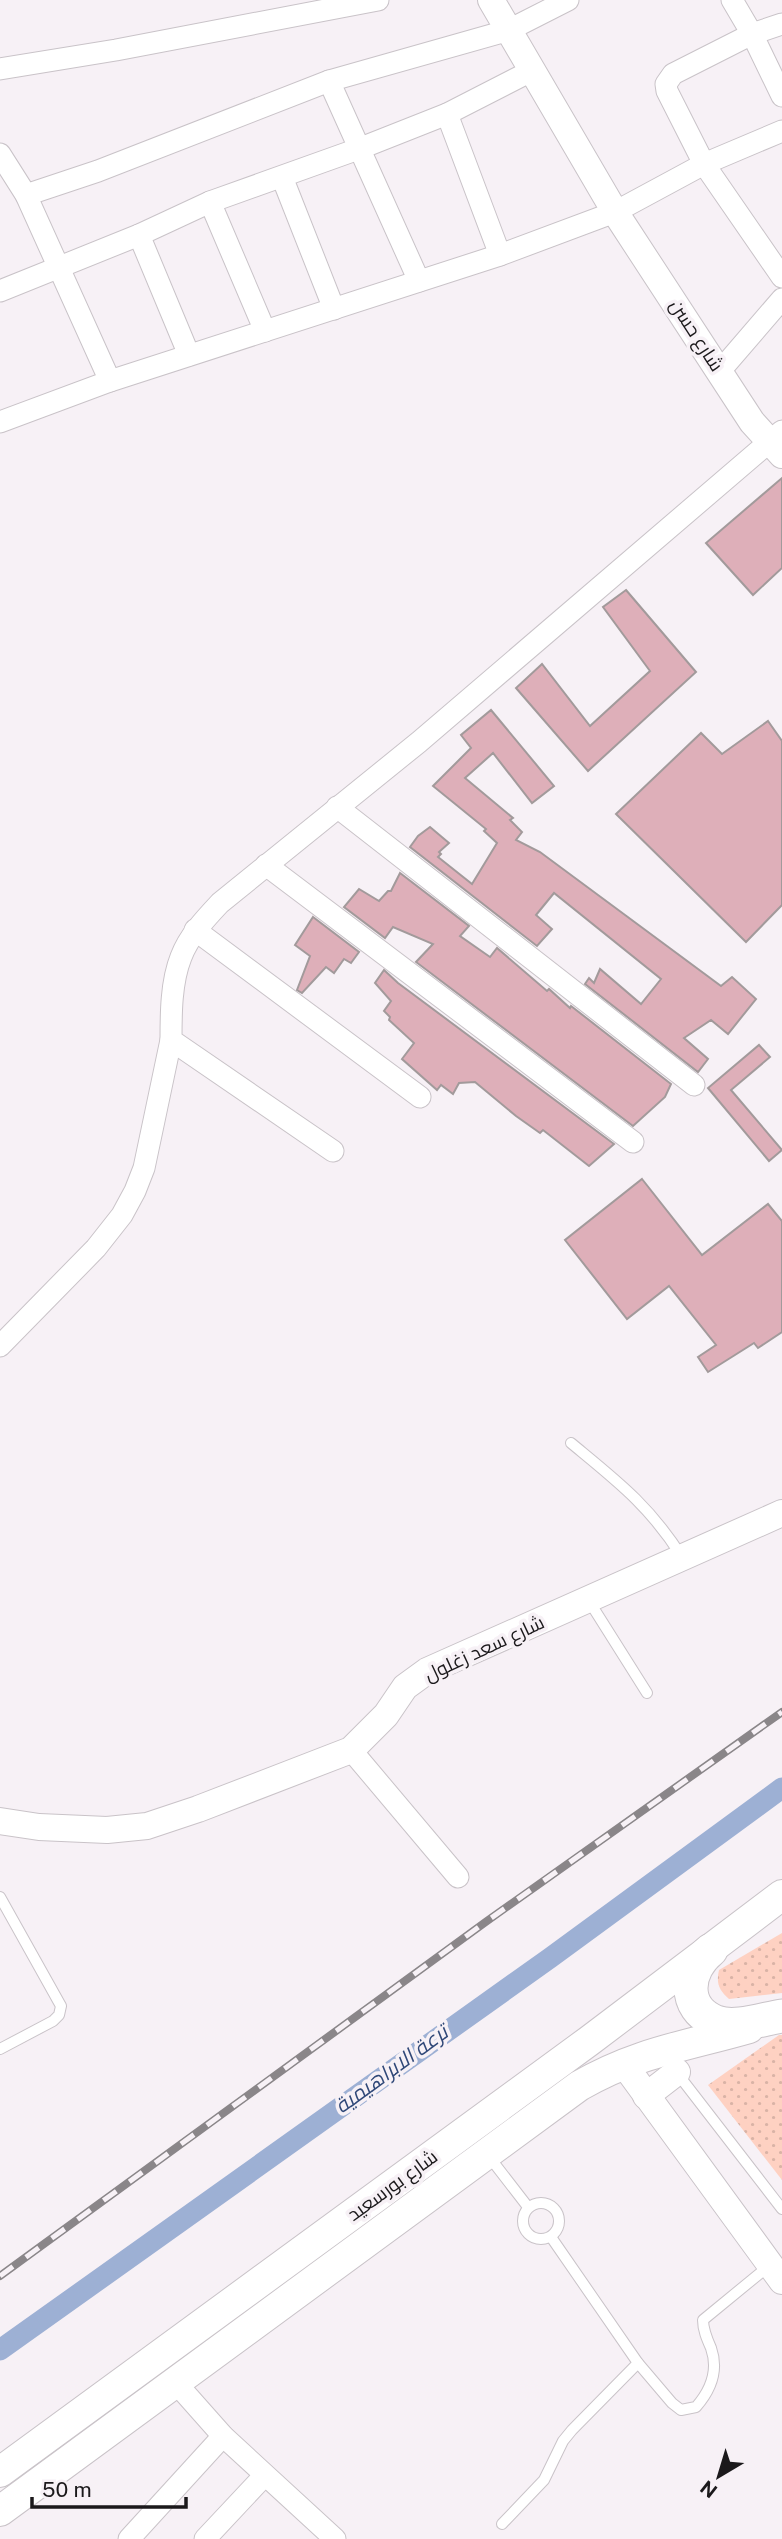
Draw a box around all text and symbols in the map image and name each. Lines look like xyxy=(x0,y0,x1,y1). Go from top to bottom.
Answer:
street label: شارع حسن xyxy=(663,295,728,377)
street label: شارع سعد زغلول xyxy=(421,1611,549,1688)
water label: ترعة الابراهيمية xyxy=(330,2018,455,2118)
street label: شارع بورسعيد xyxy=(343,2145,443,2227)
north arrow xyxy=(684,2441,754,2511)
scale bar xyxy=(32,2466,186,2510)
text: N xyxy=(696,2476,721,2503)
text: 50 m xyxy=(42,2477,92,2502)

